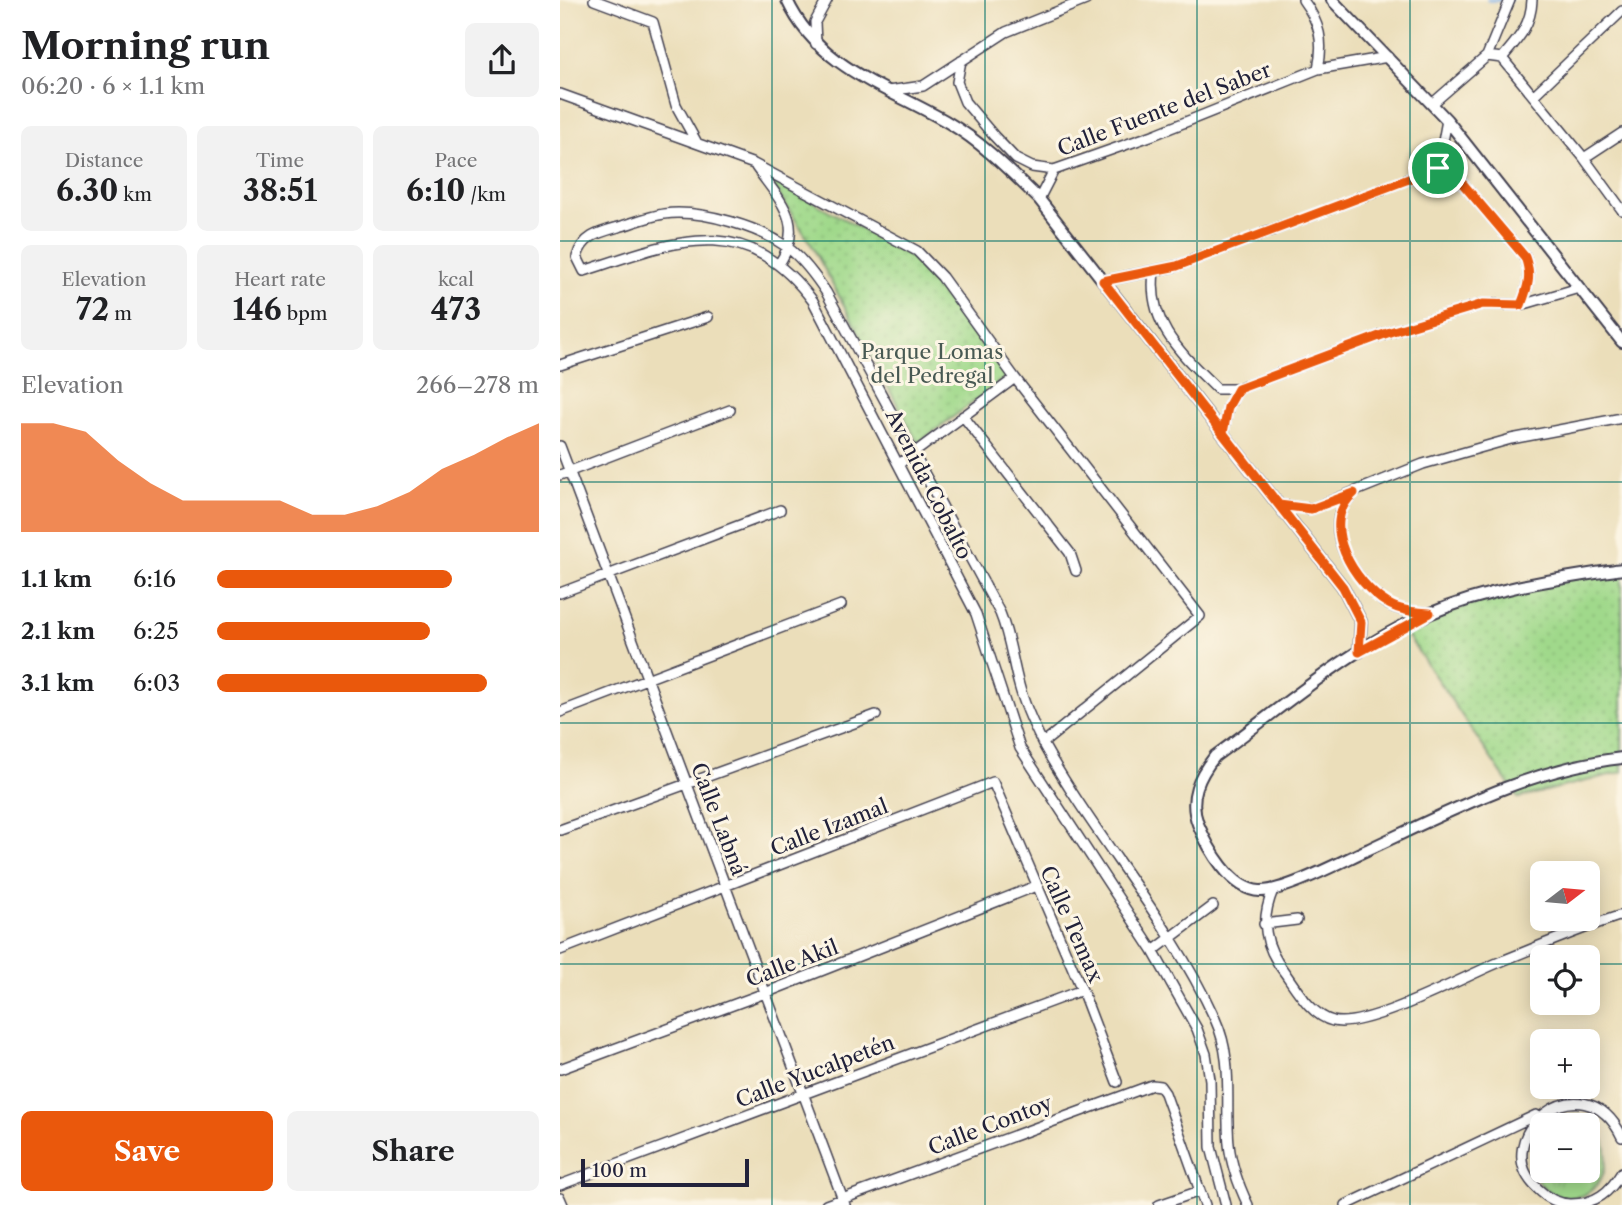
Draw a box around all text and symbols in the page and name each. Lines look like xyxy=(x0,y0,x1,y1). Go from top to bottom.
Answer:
text: Morning run xyxy=(21,22,270,69)
button: share xyxy=(465,23,539,97)
street label: Calle Fuente del Saber xyxy=(1054,57,1274,161)
text: 06:20 · 6 × 1.1 km xyxy=(21,72,205,100)
pin xyxy=(1408,138,1468,198)
text: Distance xyxy=(65,149,143,172)
text: Time xyxy=(256,149,304,172)
text: Pace xyxy=(435,149,477,172)
icon: arrive xyxy=(1419,149,1457,187)
text: 6.30 xyxy=(56,172,118,209)
text: 38:51 xyxy=(243,172,317,209)
text: 6:10 xyxy=(406,172,465,209)
text: km xyxy=(118,183,152,206)
text: /km xyxy=(465,183,506,206)
text: Elevation xyxy=(62,268,146,291)
text: Heart rate xyxy=(234,268,326,291)
text: kcal xyxy=(438,268,474,291)
text: 72 xyxy=(76,291,109,328)
text: 146 xyxy=(232,291,282,328)
text: 473 xyxy=(431,291,481,328)
text: m xyxy=(109,302,132,325)
text: bpm xyxy=(282,302,328,325)
park label: Parque Lomas del Pedregal xyxy=(861,339,1003,388)
text: Elevation xyxy=(21,371,124,399)
text: 266–278 m xyxy=(416,371,539,399)
street label: Avenida Cobalto xyxy=(880,404,978,563)
text: 1.1 km xyxy=(21,565,92,593)
text: 6:16 xyxy=(133,565,176,593)
text: 2.1 km xyxy=(21,617,95,645)
text: 6:25 xyxy=(133,617,179,645)
text: 3.1 km xyxy=(21,669,95,697)
text: 6:03 xyxy=(133,669,180,697)
street label: Calle Labná xyxy=(686,759,752,880)
street label: Calle Izamal xyxy=(767,793,891,861)
north arrow xyxy=(1530,861,1600,931)
map controls xyxy=(1530,861,1600,1183)
street label: Calle Temax xyxy=(1035,862,1109,987)
street label: Calle Akil xyxy=(742,934,842,992)
button: locate xyxy=(1530,945,1600,1015)
street label: Calle Yucalpetén xyxy=(732,1029,898,1113)
button: + xyxy=(1530,1029,1600,1099)
street label: Calle Contoy xyxy=(925,1090,1056,1160)
button: Save xyxy=(21,1111,273,1191)
button: Share xyxy=(287,1111,539,1191)
button: − xyxy=(1530,1113,1600,1183)
scale bar xyxy=(581,1156,749,1188)
text: 100 m xyxy=(592,1159,647,1182)

